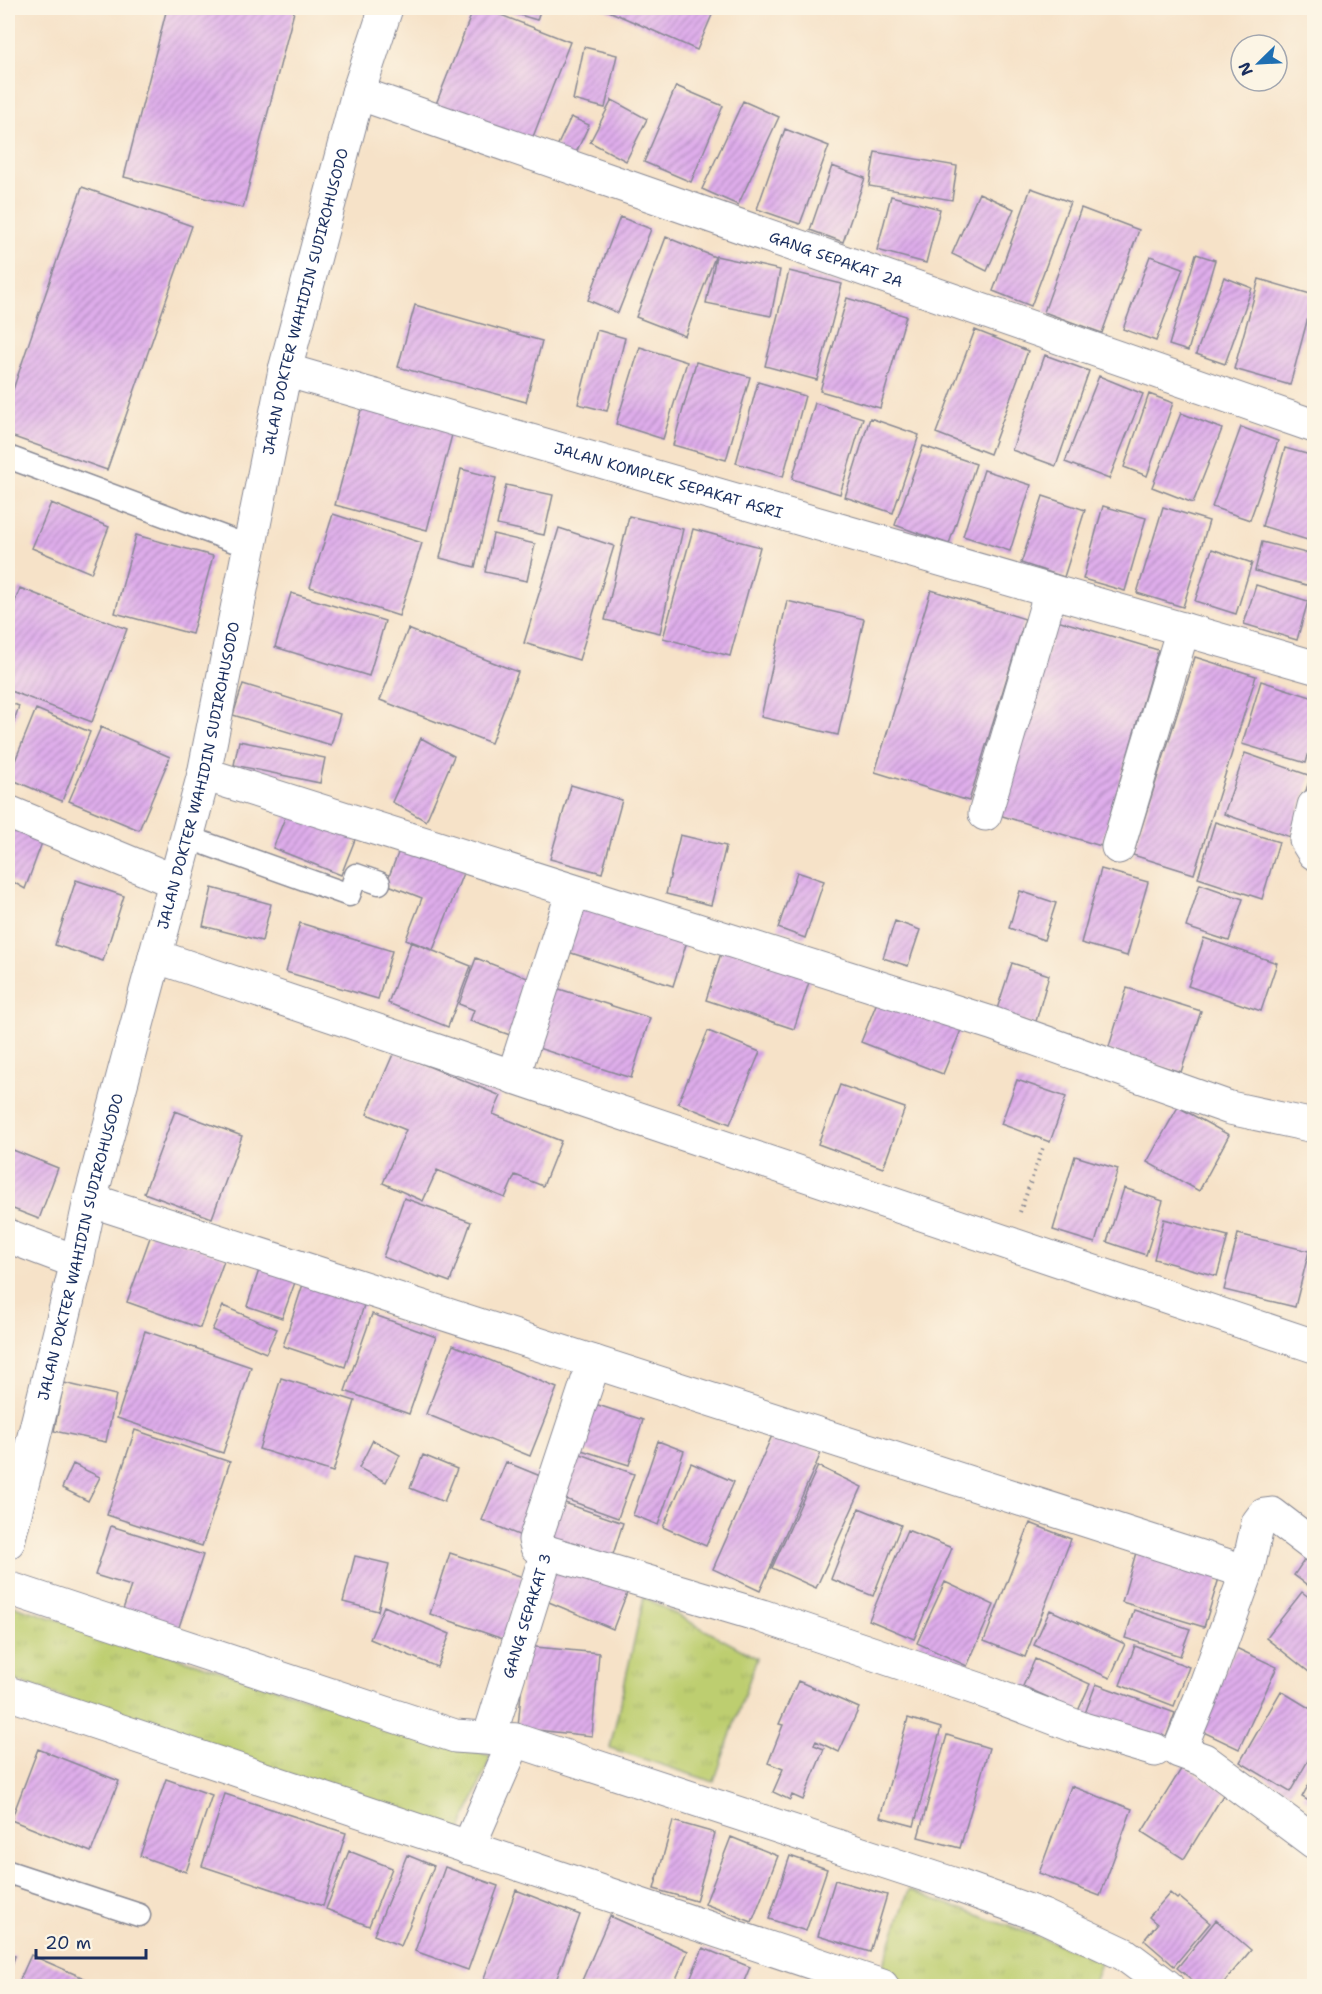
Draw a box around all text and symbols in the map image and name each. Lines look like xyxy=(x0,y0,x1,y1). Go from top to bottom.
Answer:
north arrow xyxy=(1229,33,1289,93)
text: N xyxy=(1234,59,1258,79)
street label: JALAN DOKTER WAHIDIN SUDIROHUSODO xyxy=(258,146,353,457)
street label: GANG SEPAKAT 2A xyxy=(766,227,906,292)
street label: JALAN KOMPLEK SEPAKAT ASRI xyxy=(552,438,785,523)
street label: JALAN DOKTER WAHIDIN SUDIROHUSODO xyxy=(153,620,244,932)
street label: JALAN DOKTER WAHIDIN SUDIROHUSODO xyxy=(33,1091,128,1402)
street label: GANG SEPAKAT 3 xyxy=(498,1551,556,1681)
scale bar xyxy=(36,1922,146,1960)
text: 20 m xyxy=(45,1931,91,1955)

